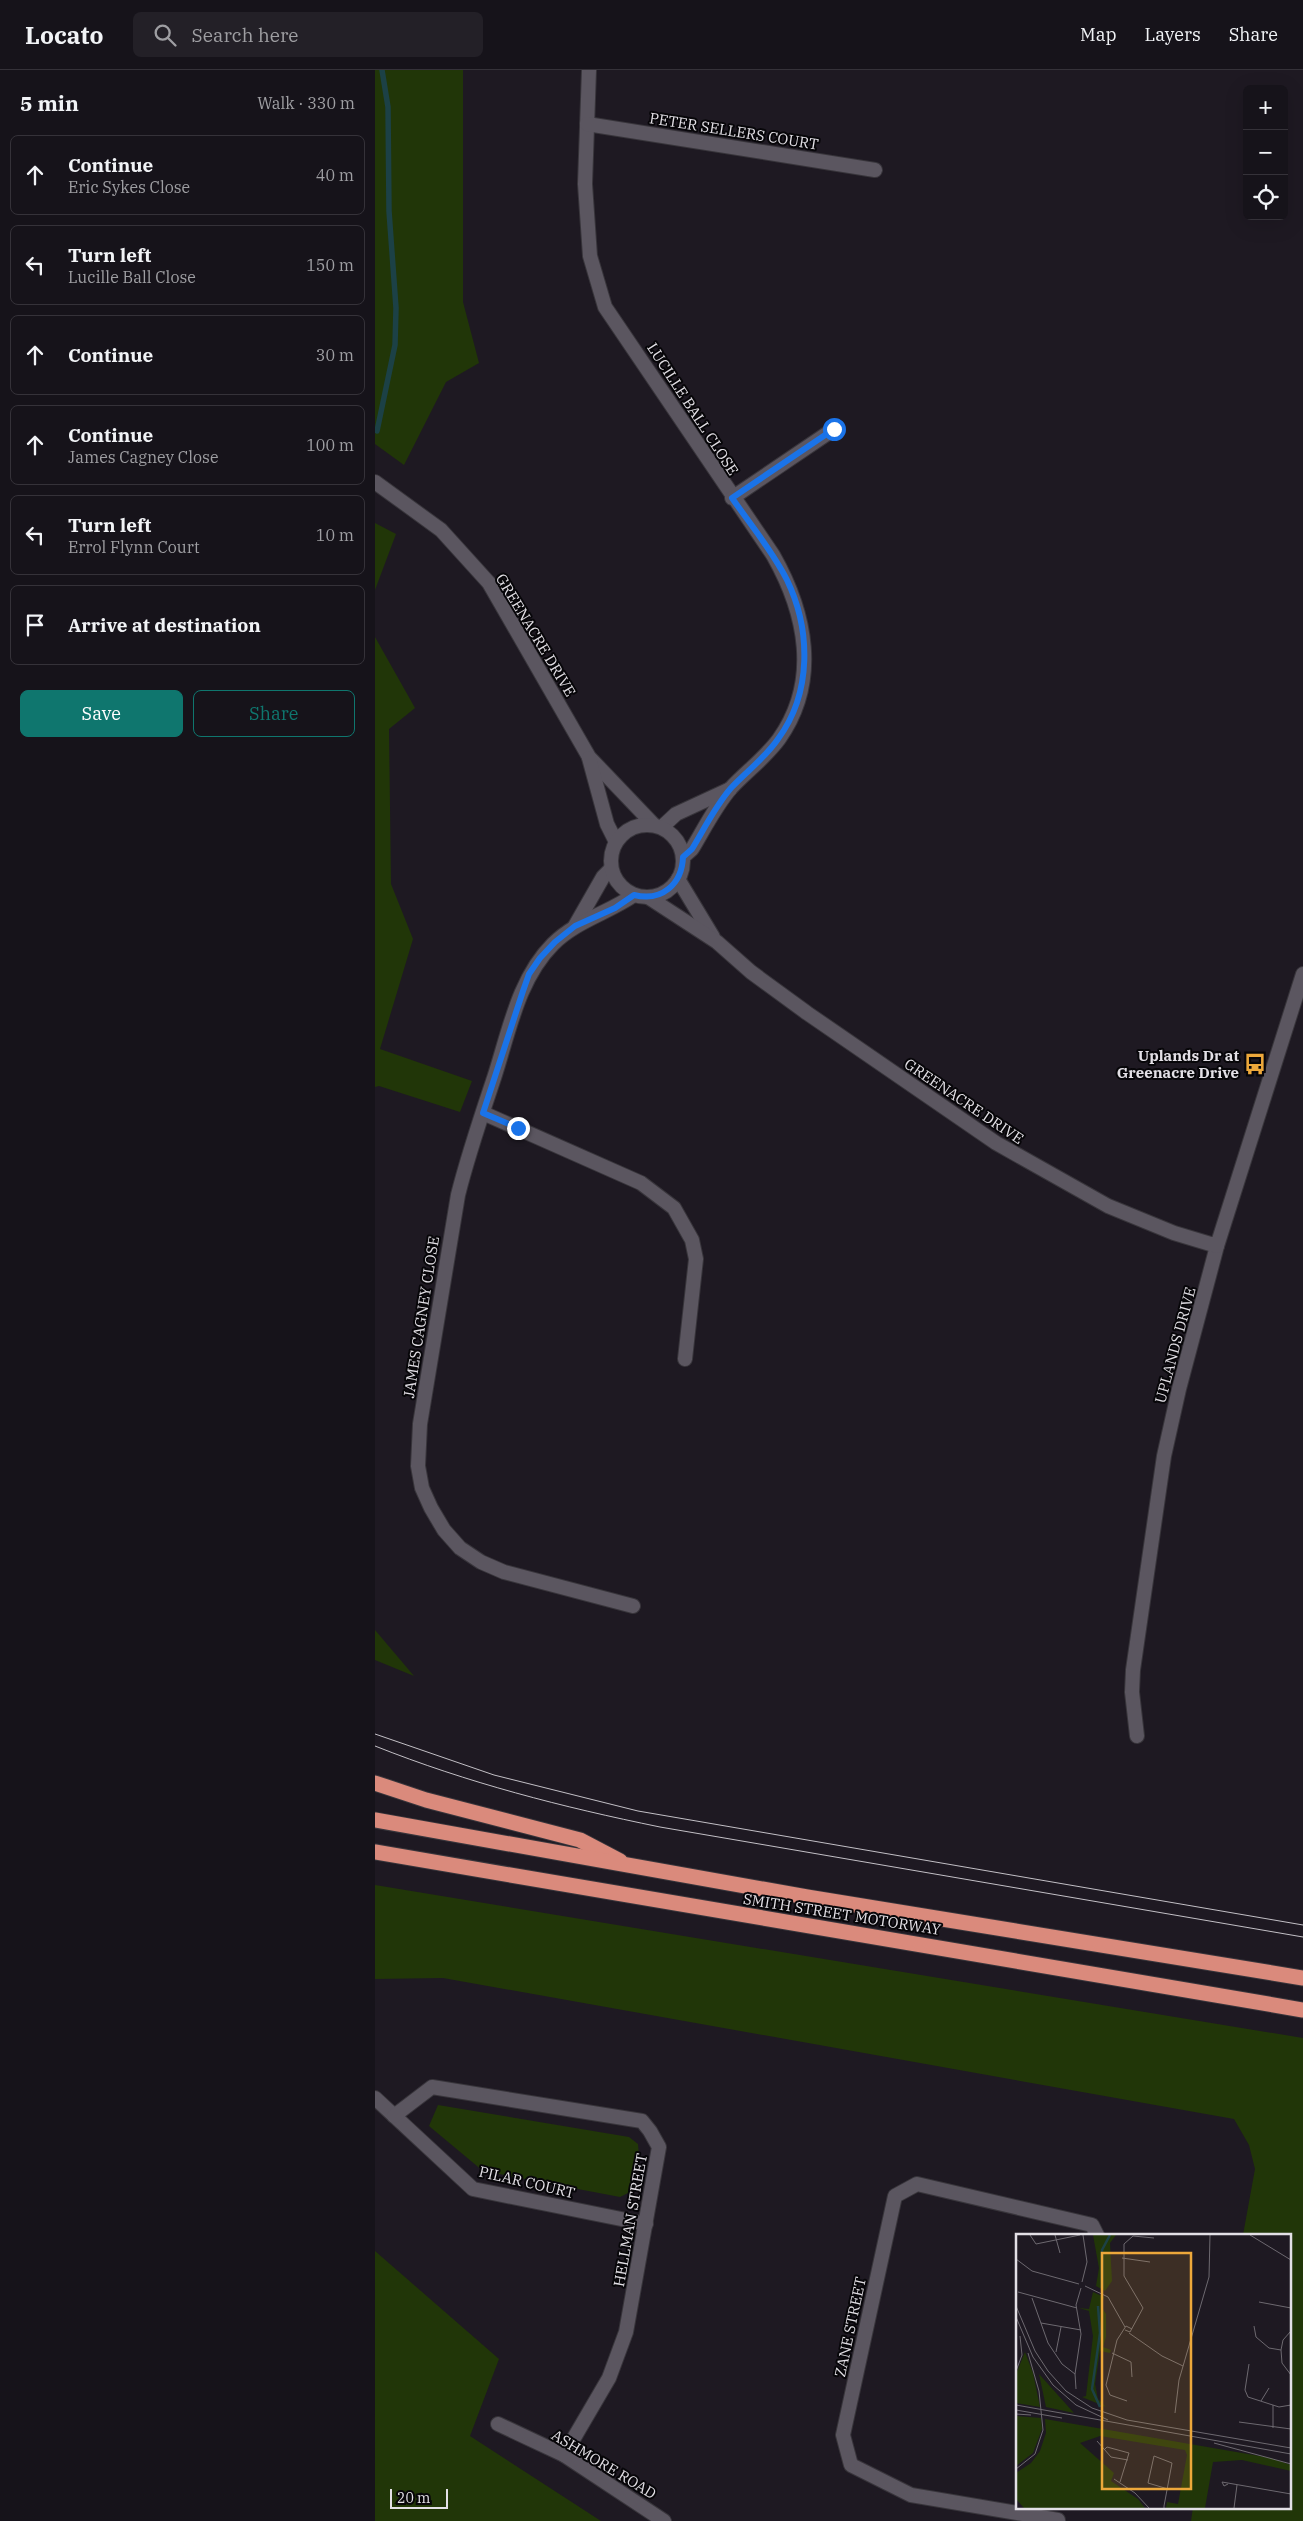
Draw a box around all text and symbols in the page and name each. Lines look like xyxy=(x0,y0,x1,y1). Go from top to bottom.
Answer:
search box xyxy=(133,12,483,57)
text: Locato xyxy=(25,19,103,51)
icon: search xyxy=(151,21,179,49)
text: Search here xyxy=(191,23,299,47)
text: Map xyxy=(1080,23,1117,46)
text: Layers xyxy=(1145,23,1201,46)
text: Share xyxy=(1229,23,1278,46)
map controls xyxy=(1243,85,1288,220)
button: + xyxy=(1243,85,1288,130)
text: 5 min xyxy=(20,89,79,117)
text: Walk · 330 m xyxy=(257,93,355,113)
street label: PETER SELLERS COURT xyxy=(648,108,820,154)
button: − xyxy=(1243,130,1288,175)
text: Continue xyxy=(68,153,153,177)
icon: ahead xyxy=(21,161,49,189)
text: 40 m xyxy=(316,165,354,185)
button: locate xyxy=(1243,175,1288,220)
text: Eric Sykes Close xyxy=(68,177,190,197)
text: Turn left xyxy=(68,243,151,267)
icon: left xyxy=(21,251,49,279)
text: 150 m xyxy=(306,255,354,275)
text: Lucille Ball Close xyxy=(68,267,196,287)
street label: LUCILLE BALL CLOSE xyxy=(643,339,743,479)
icon: ahead xyxy=(21,341,49,369)
text: Continue xyxy=(68,343,153,367)
text: 30 m xyxy=(316,345,354,365)
route start xyxy=(823,418,846,441)
text: Continue xyxy=(68,423,153,447)
icon: ahead xyxy=(21,431,49,459)
text: 100 m xyxy=(306,435,354,455)
text: James Cagney Close xyxy=(68,447,218,467)
text: Turn left xyxy=(68,513,151,537)
icon: left xyxy=(21,521,49,549)
text: 10 m xyxy=(316,525,354,545)
text: Errol Flynn Court xyxy=(68,537,200,557)
street label: GREENACRE DRIVE xyxy=(492,570,580,700)
icon: arrive xyxy=(21,611,49,639)
text: Arrive at destination xyxy=(68,613,261,637)
button: Save xyxy=(20,690,183,737)
button: Share xyxy=(193,690,355,737)
place label: Uplands Dr at Greenacre Drive xyxy=(1117,1046,1239,1082)
bus stop icon: Uplands Dr at Greenacre Drive xyxy=(1242,1051,1268,1077)
street label: GREENACRE DRIVE xyxy=(901,1054,1027,1148)
route end xyxy=(507,1117,530,1140)
street label: JAMES CAGNEY CLOSE xyxy=(399,1235,443,1399)
street label: UPLANDS DRIVE xyxy=(1150,1285,1200,1405)
street label: SMITH STREET MOTORWAY xyxy=(742,1889,943,1939)
street label: HELLMAN STREET xyxy=(609,2152,651,2288)
street label: PILAR COURT xyxy=(477,2162,577,2202)
inset map xyxy=(1016,2234,1291,2508)
street label: ZANE STREET xyxy=(830,2275,870,2379)
street label: ASHMORE ROAD xyxy=(548,2425,660,2503)
scale bar xyxy=(390,2486,447,2509)
text: 20 m xyxy=(397,2489,430,2507)

